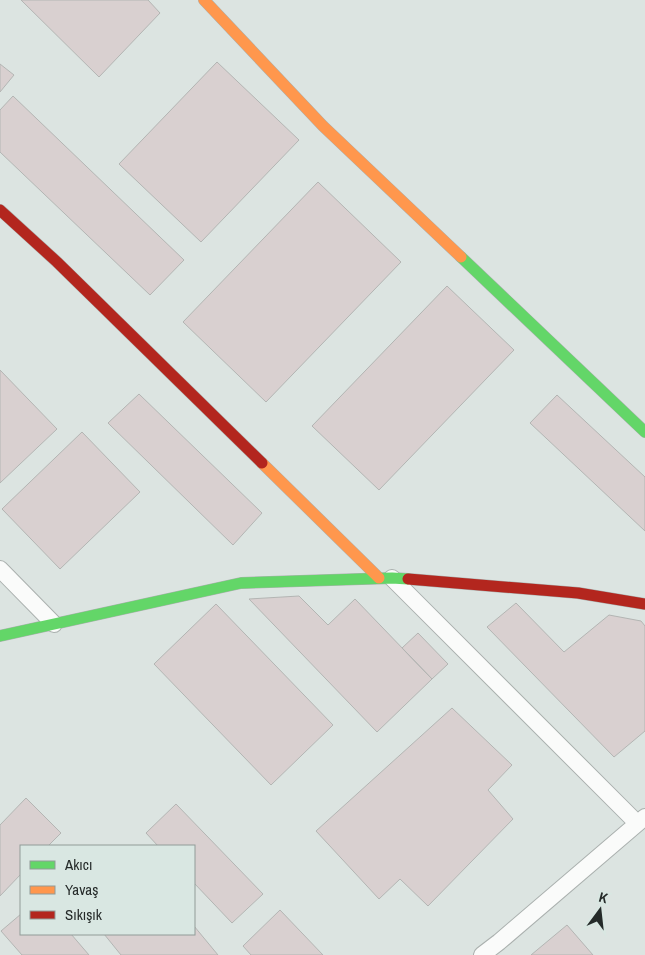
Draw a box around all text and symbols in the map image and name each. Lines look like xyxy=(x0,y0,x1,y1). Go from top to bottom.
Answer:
legend xyxy=(20,845,195,935)
text: Akıcı xyxy=(64,854,92,875)
text: Yavaş xyxy=(65,879,98,900)
north arrow xyxy=(575,885,625,935)
text: K xyxy=(597,888,610,907)
text: Sıkışık xyxy=(65,904,103,925)

